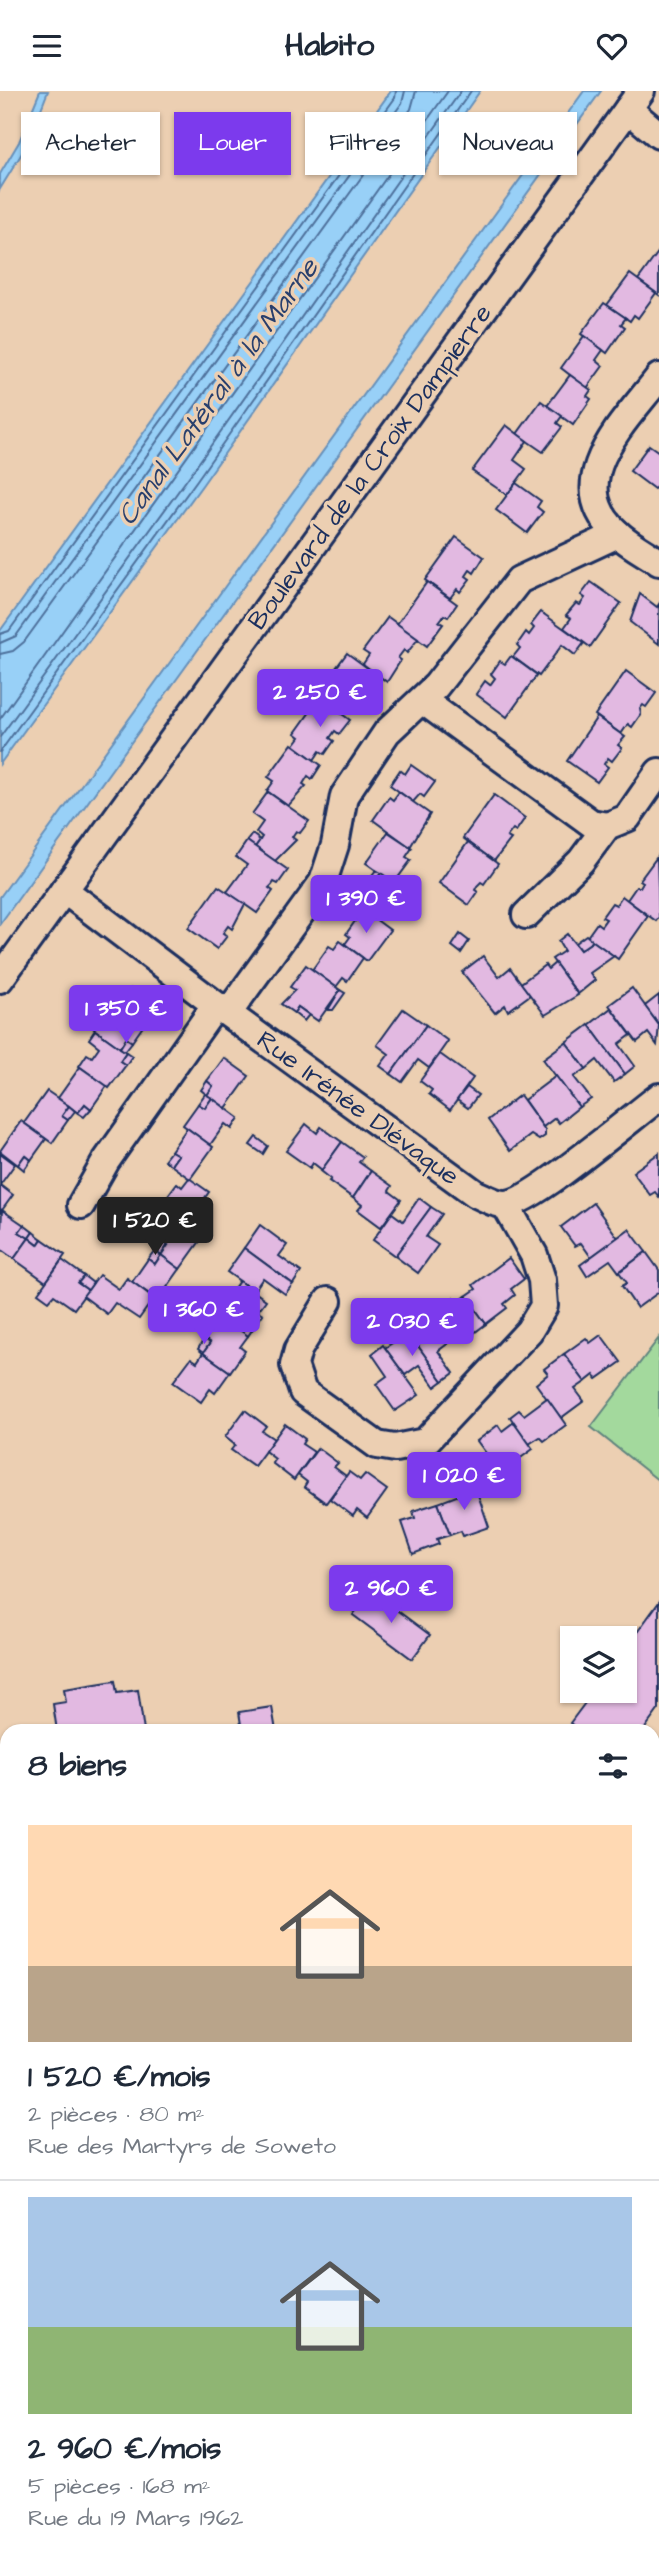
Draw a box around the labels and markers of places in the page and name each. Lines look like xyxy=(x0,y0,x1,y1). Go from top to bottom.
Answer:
pin: 2 250 € xyxy=(255,669,385,729)
pin: 1 390 € xyxy=(301,875,431,935)
pin: 1 350 € xyxy=(61,985,191,1045)
pin: 1 520 € xyxy=(90,1197,220,1257)
pin: 1 360 € xyxy=(139,1287,269,1346)
pin: 2 030 € xyxy=(347,1299,477,1358)
pin: 1 020 € xyxy=(399,1453,529,1512)
pin: 2 960 € xyxy=(326,1565,456,1625)

